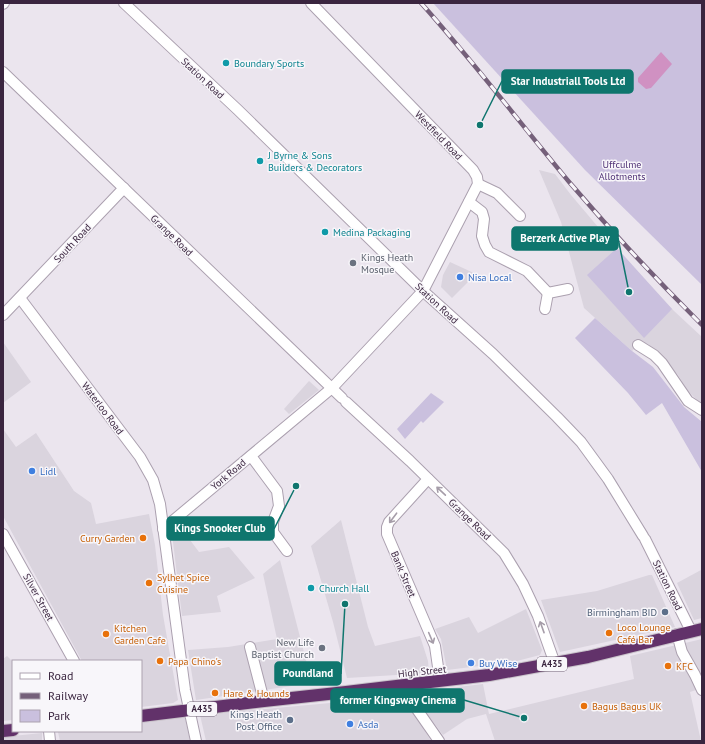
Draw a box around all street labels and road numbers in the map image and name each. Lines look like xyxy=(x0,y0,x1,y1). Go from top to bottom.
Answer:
street label: Station Road xyxy=(178,55,227,102)
street label: Westfield Road xyxy=(412,108,465,163)
street label: Grange Road xyxy=(148,212,196,259)
street label: South Road xyxy=(51,221,94,266)
street label: Station Road xyxy=(412,280,461,327)
street label: Waterloo Road xyxy=(79,380,126,437)
street label: York Road xyxy=(208,456,249,493)
street label: Grange Road xyxy=(446,496,494,543)
street label: Bank Street xyxy=(388,549,419,600)
street label: Station Road xyxy=(650,558,685,613)
street label: Silver Street xyxy=(20,571,57,624)
road number: A435 xyxy=(537,657,567,671)
street label: High Street xyxy=(397,662,447,680)
road number: A435 xyxy=(187,702,217,716)

